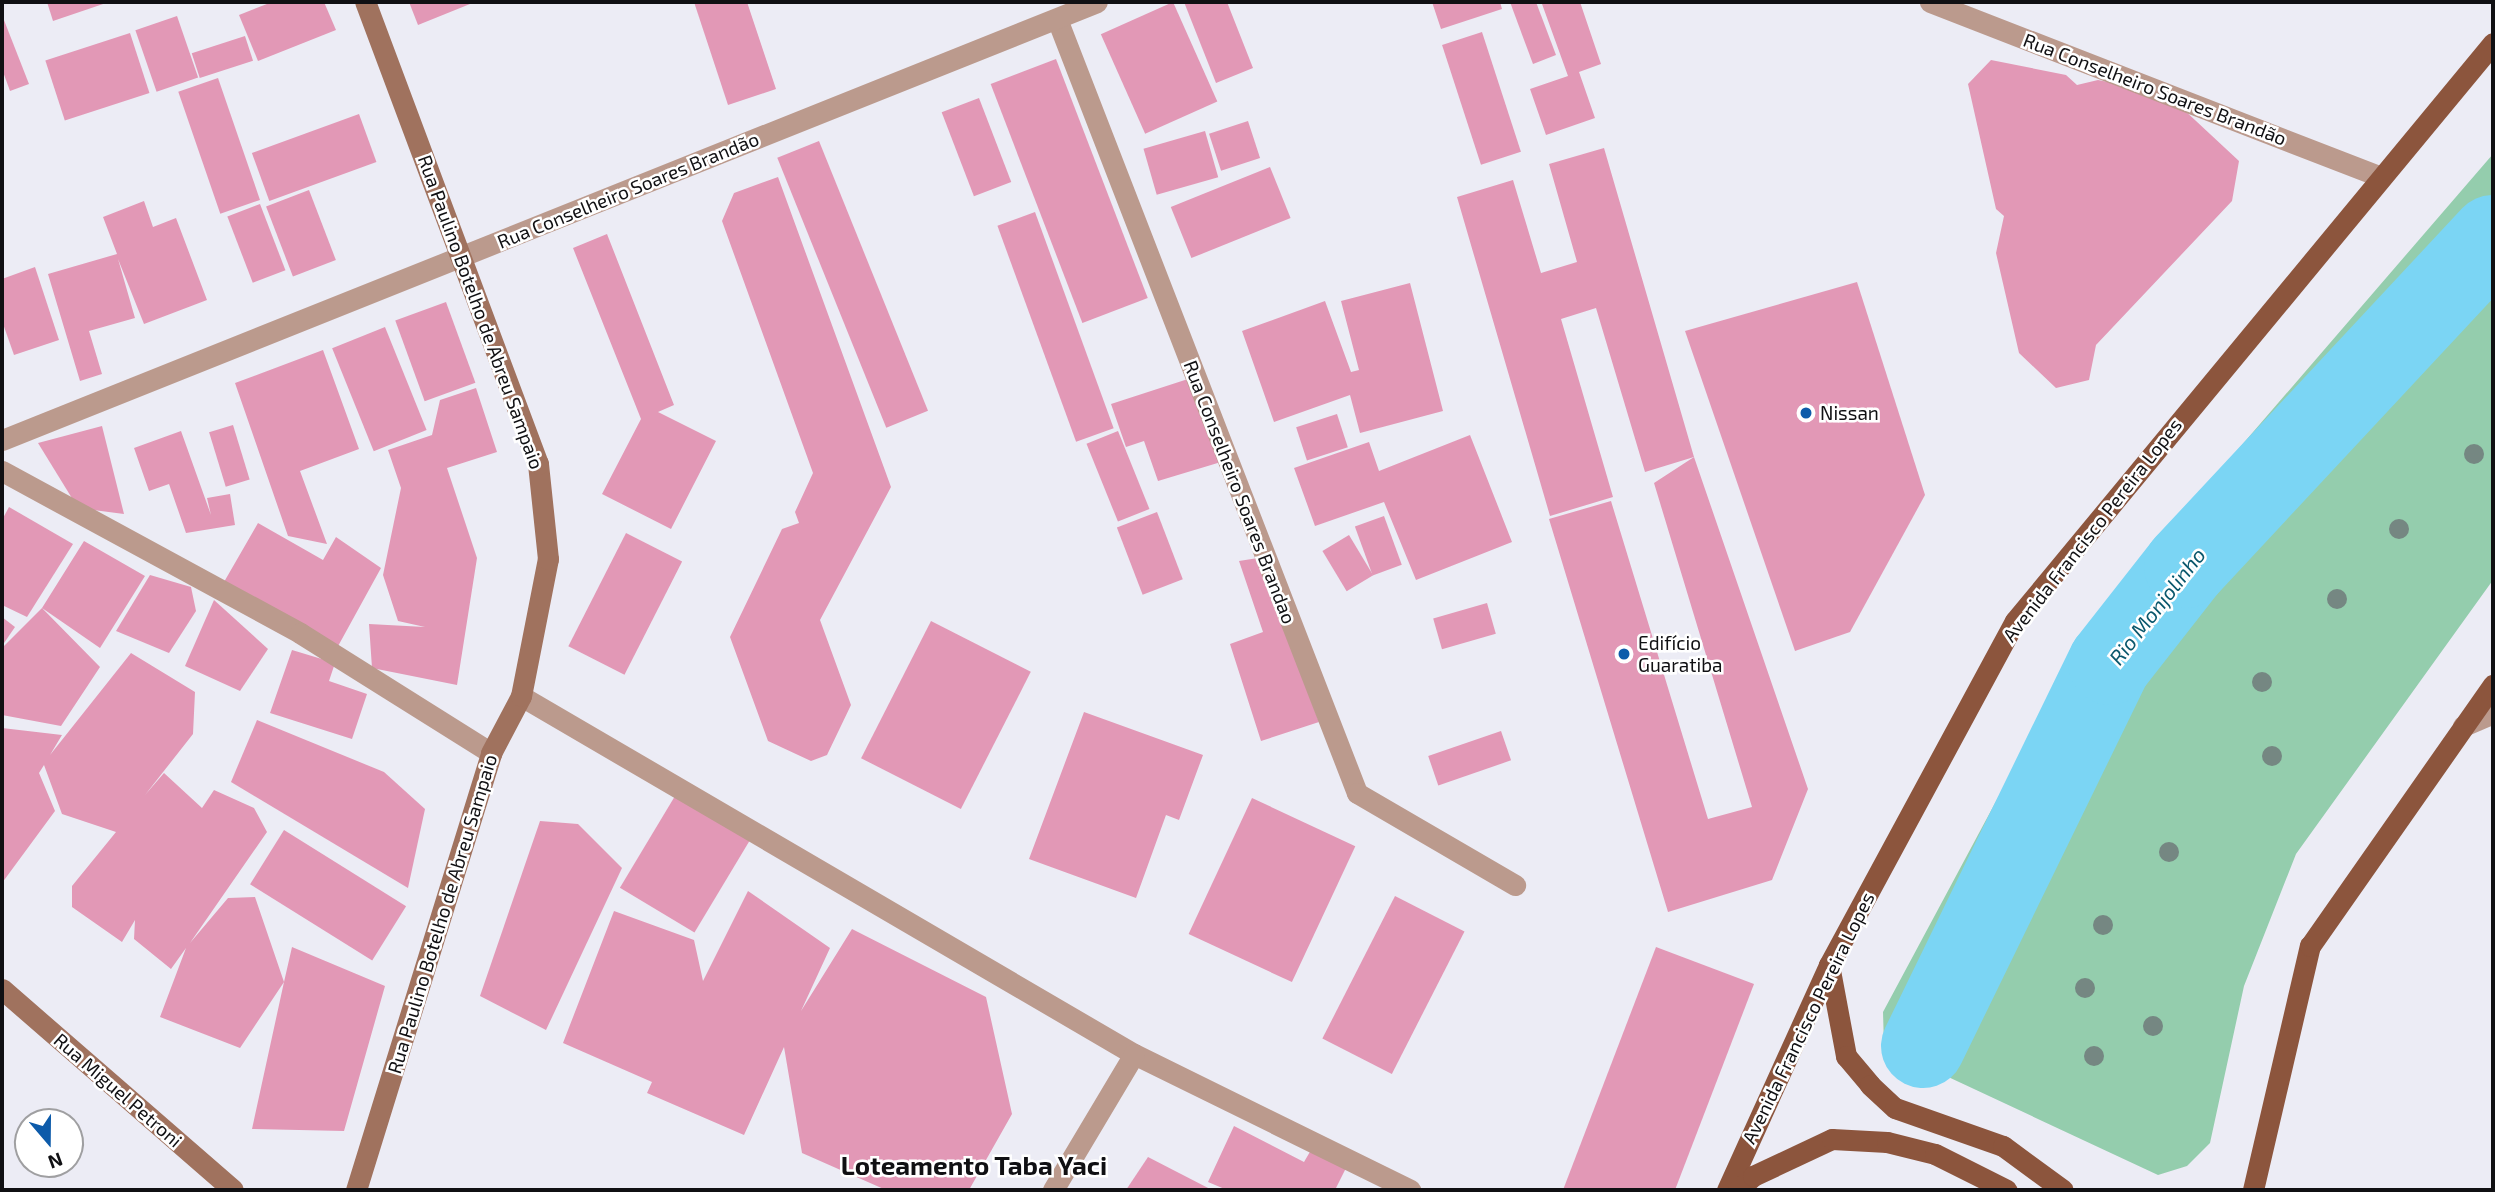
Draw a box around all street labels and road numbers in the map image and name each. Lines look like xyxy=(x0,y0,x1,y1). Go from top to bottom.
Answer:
street label: Rua Conselheiro Soares Brandão xyxy=(2020,28,2290,150)
street label: Rua Conselheiro Soares Brandão xyxy=(494,127,762,253)
street label: Rua Paulino Botelho de Abreu Sampaio xyxy=(413,152,549,472)
street label: Rua Conselheiro Soares Brandao xyxy=(1179,357,1301,627)
street label: Avenida Francisco Pereira Lopes xyxy=(1998,414,2186,646)
street label: Rua Paulino Botelho de Abreu Sampaio xyxy=(382,751,502,1077)
street label: Avenida Francisco Pereira Lopes xyxy=(1737,889,1879,1147)
street label: Rua Miguel Petroni xyxy=(49,1028,187,1152)

